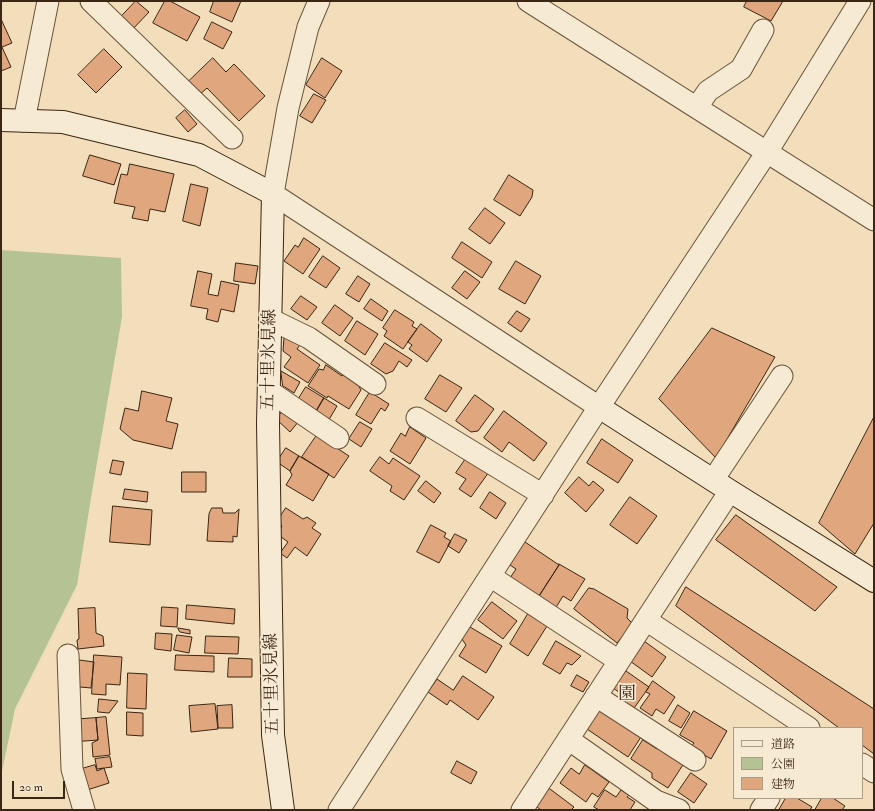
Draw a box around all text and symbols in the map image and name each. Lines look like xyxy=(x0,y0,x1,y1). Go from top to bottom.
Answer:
street label: 五十里氷見線 xyxy=(259,309,281,411)
street label: 五十里氷見線 xyxy=(262,633,284,735)
district label: 園 xyxy=(618,684,636,706)
legend xyxy=(733,727,863,799)
text: 道路 xyxy=(771,737,795,752)
text: 公園 xyxy=(771,757,795,772)
scale bar xyxy=(14,773,67,799)
text: 建物 xyxy=(771,777,795,792)
text: 20 m xyxy=(19,780,43,795)

